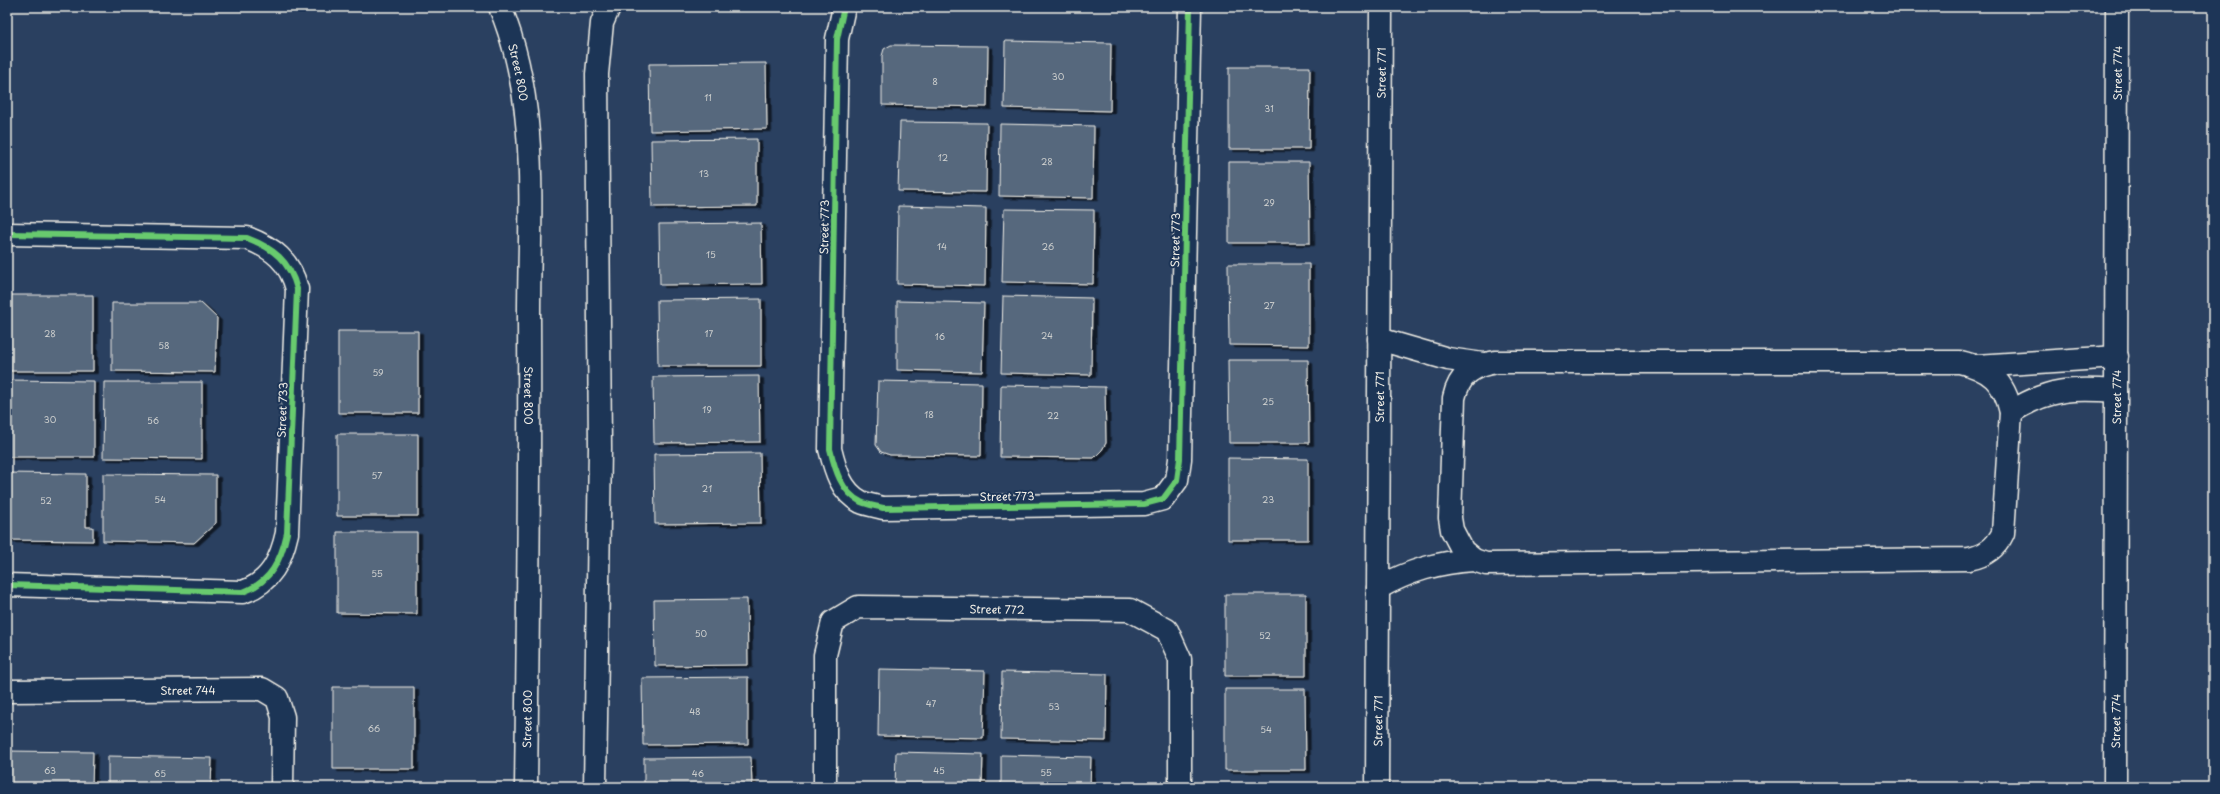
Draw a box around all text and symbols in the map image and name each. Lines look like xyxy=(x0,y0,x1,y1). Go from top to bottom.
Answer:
street label: Street 800 xyxy=(505,41,533,102)
street label: Street 774 xyxy=(2108,46,2125,100)
street label: Street 771 xyxy=(1372,47,1389,99)
house number: 30 xyxy=(1052,69,1065,83)
house number: 8 xyxy=(932,74,938,88)
house number: 11 xyxy=(704,90,712,104)
house number: 31 xyxy=(1264,101,1274,115)
house number: 12 xyxy=(938,150,948,164)
house number: 28 xyxy=(1041,154,1053,168)
house number: 13 xyxy=(699,166,709,180)
house number: 29 xyxy=(1263,195,1275,209)
street label: Street 773 xyxy=(815,199,833,255)
street label: Street 773 xyxy=(1166,212,1184,268)
house number: 14 xyxy=(937,239,947,253)
house number: 26 xyxy=(1042,239,1054,253)
house number: 15 xyxy=(706,247,716,261)
house number: 27 xyxy=(1263,298,1275,312)
house number: 28 xyxy=(44,326,56,340)
house number: 17 xyxy=(705,326,714,340)
house number: 24 xyxy=(1041,328,1053,342)
house number: 16 xyxy=(935,329,945,343)
house number: 58 xyxy=(158,338,170,352)
house number: 59 xyxy=(372,365,384,379)
street label: Street 800 xyxy=(521,366,538,425)
street label: Street 774 xyxy=(2107,370,2125,424)
street label: Street 771 xyxy=(1370,371,1388,423)
street label: Street 733 xyxy=(273,382,291,438)
house number: 25 xyxy=(1262,394,1274,408)
house number: 19 xyxy=(702,402,712,416)
house number: 18 xyxy=(924,407,934,421)
house number: 22 xyxy=(1047,408,1059,422)
house number: 30 xyxy=(44,412,57,426)
house number: 56 xyxy=(147,413,159,427)
house number: 57 xyxy=(372,468,382,482)
house number: 21 xyxy=(702,481,712,495)
street label: Street 773 xyxy=(979,487,1035,505)
house number: 54 xyxy=(154,492,166,506)
house number: 23 xyxy=(1262,492,1274,506)
house number: 52 xyxy=(40,493,52,507)
house number: 55 xyxy=(371,566,383,580)
street label: Street 772 xyxy=(969,600,1025,617)
house number: 50 xyxy=(695,626,708,640)
house number: 52 xyxy=(1259,628,1271,642)
street label: Street 744 xyxy=(160,681,216,698)
street label: Street 800 xyxy=(518,690,536,748)
street label: Street 774 xyxy=(2107,694,2124,748)
street label: Street 771 xyxy=(1369,695,1386,747)
house number: 47 xyxy=(926,696,936,710)
house number: 53 xyxy=(1048,699,1060,713)
house number: 48 xyxy=(689,704,701,718)
house number: 66 xyxy=(368,721,380,735)
house number: 54 xyxy=(1260,722,1272,736)
house number: 63 xyxy=(44,763,56,777)
house number: 45 xyxy=(933,763,945,777)
house number: 55 xyxy=(1040,765,1052,779)
house number: 65 xyxy=(154,766,166,780)
house number: 46 xyxy=(692,766,704,780)

